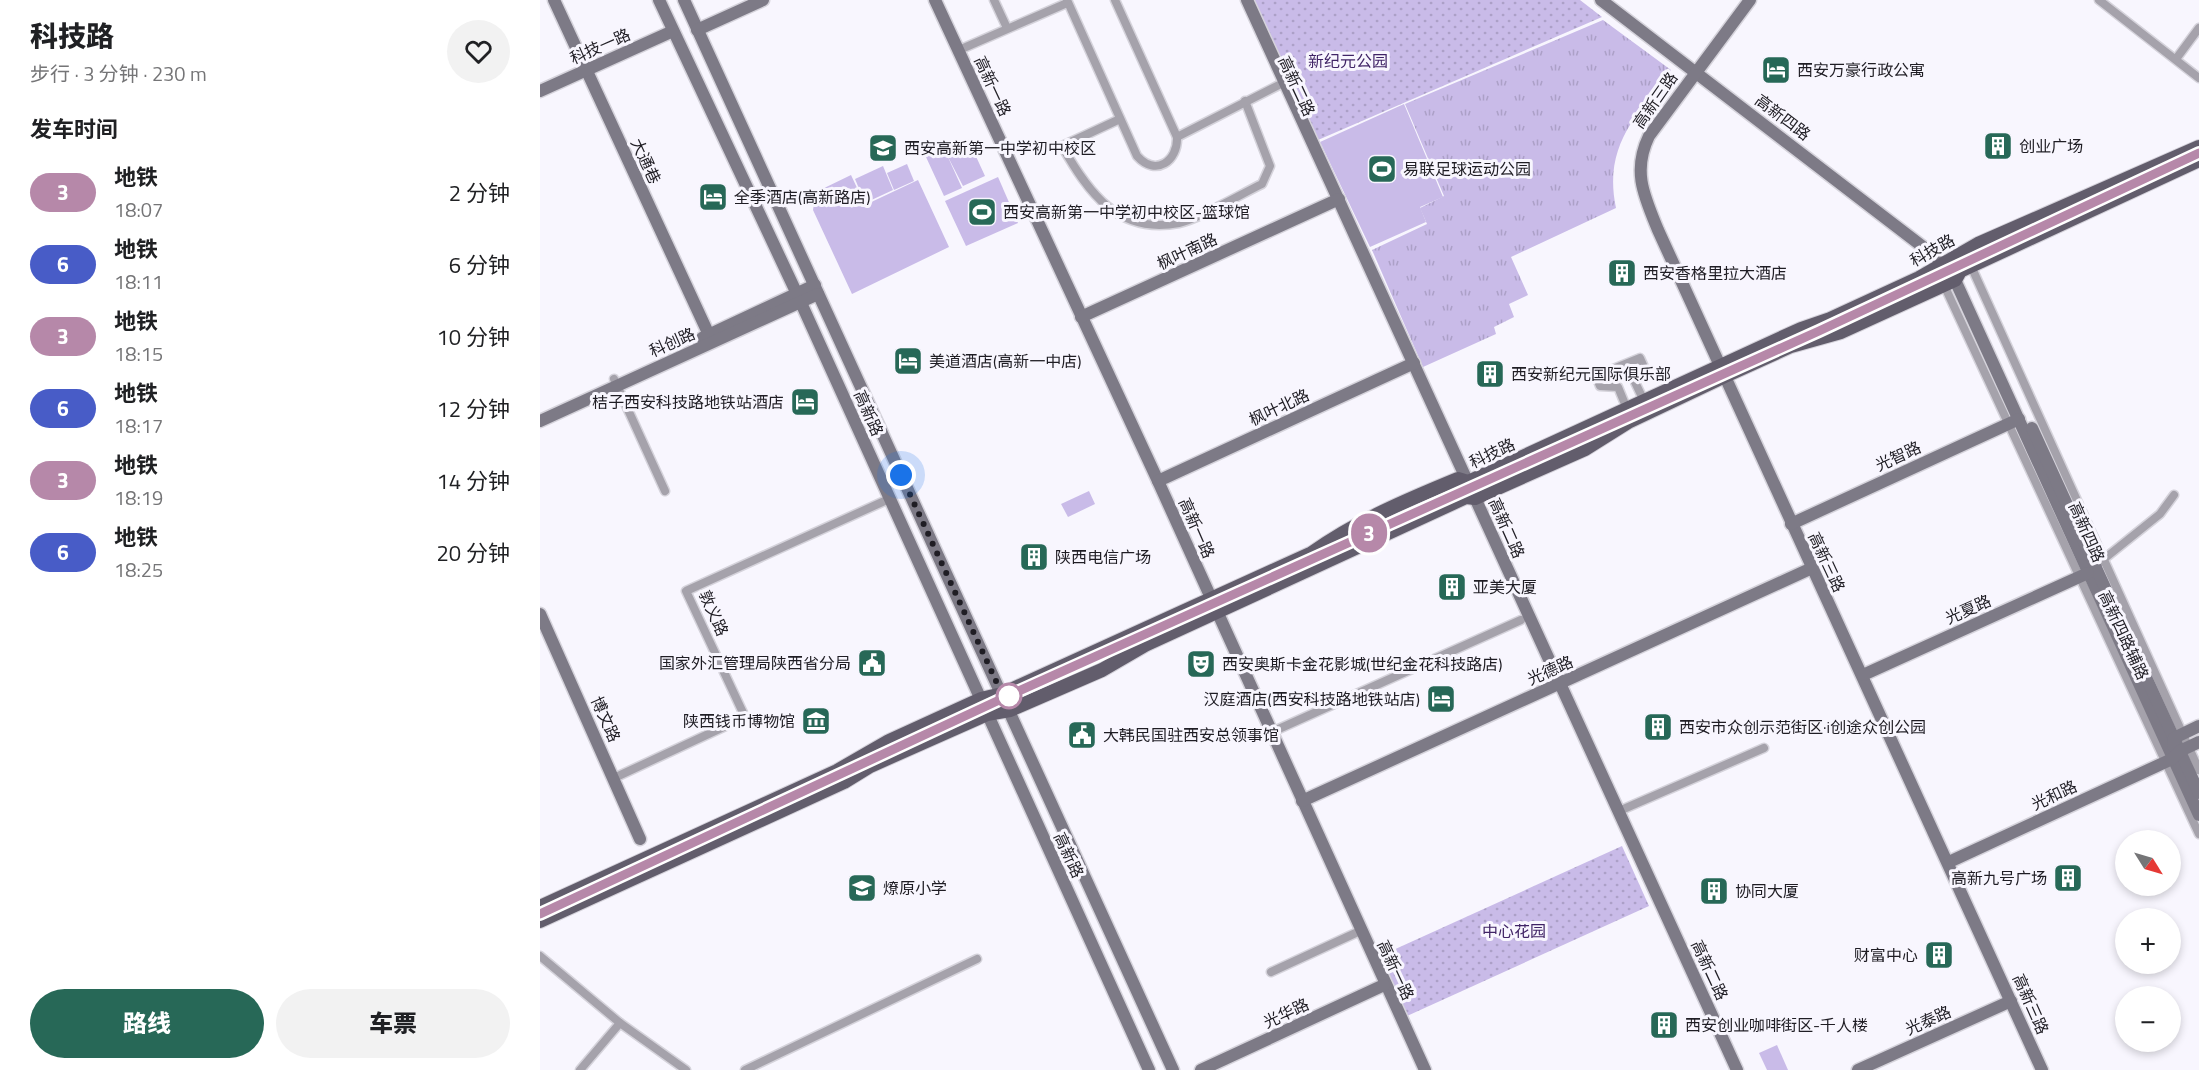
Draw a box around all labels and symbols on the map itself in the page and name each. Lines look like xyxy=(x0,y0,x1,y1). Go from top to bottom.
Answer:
street label: 科技一路 xyxy=(566,22,634,70)
park label: 新纪元公园 xyxy=(1308,49,1388,73)
street label: 高新一路 xyxy=(969,52,1017,120)
street label: 高新二路 xyxy=(1273,52,1321,120)
hotel icon: 西安万豪行政公寓 xyxy=(1760,54,1792,86)
place label: 西安万豪行政公寓 xyxy=(1797,58,1925,82)
street label: 高新三路 xyxy=(1627,67,1683,133)
street label: 高新四路 xyxy=(1750,88,1816,146)
building icon: 创业广场 xyxy=(1982,130,2014,162)
school or university icon: 西安高新第一中学初中校区 xyxy=(867,132,899,164)
street label: 大通巷 xyxy=(625,134,667,188)
place label: 创业广场 xyxy=(2019,134,2083,158)
place label: 西安高新第一中学初中校区 xyxy=(904,136,1096,160)
sports icon: 易联足球运动公园 xyxy=(1366,153,1398,185)
place label: 易联足球运动公园 xyxy=(1403,157,1531,181)
hotel icon: 全季酒店(高新路店) xyxy=(697,181,729,213)
place label: 全季酒店(高新路店) xyxy=(734,185,870,209)
sports icon: 西安高新第一中学初中校区-篮球馆 xyxy=(966,196,998,228)
place label: 西安高新第一中学初中校区-篮球馆 xyxy=(1003,200,1250,224)
street label: 枫叶南路 xyxy=(1153,227,1221,275)
street label: 科技路 xyxy=(1905,228,1959,272)
building icon: 西安香格里拉大酒店 xyxy=(1606,257,1638,289)
place label: 西安香格里拉大酒店 xyxy=(1643,261,1787,285)
street label: 科创路 xyxy=(645,321,699,363)
hotel icon: 美道酒店(高新一中店) xyxy=(892,345,924,377)
place label: 美道酒店(高新一中店) xyxy=(929,349,1081,373)
building icon: 西安新纪元国际俱乐部 xyxy=(1474,358,1506,390)
place label: 西安新纪元国际俱乐部 xyxy=(1511,362,1671,386)
street label: 枫叶北路 xyxy=(1245,383,1313,431)
hotel icon: 桔子西安科技路地铁站酒店 xyxy=(789,386,821,418)
street label: 高新路 xyxy=(848,386,890,440)
place label: 桔子西安科技路地铁站酒店 xyxy=(592,390,784,414)
street label: 科技路 xyxy=(1465,432,1519,474)
street label: 光智路 xyxy=(1871,435,1925,477)
your location xyxy=(886,460,916,490)
street label: 高新一路 xyxy=(1173,494,1221,562)
street label: 高新二路 xyxy=(1483,494,1531,562)
street label: 高新四路 xyxy=(2063,498,2111,566)
line badge: 3 xyxy=(1350,514,1388,552)
street label: 高新三路 xyxy=(1803,528,1851,596)
building icon: 陕西电信广场 xyxy=(1018,541,1050,573)
place label: 陕西电信广场 xyxy=(1055,545,1151,569)
building icon: 亚美大厦 xyxy=(1436,571,1468,603)
place label: 亚美大厦 xyxy=(1473,575,1537,599)
street label: 敦义路 xyxy=(693,586,735,640)
street label: 高新四路辅路 xyxy=(2093,586,2155,684)
street label: 光夏路 xyxy=(1941,588,1995,630)
public building icon: 国家外汇管理局陕西省分局 xyxy=(856,647,888,679)
theatre icon: 西安奥斯卡金花影城(世纪金花科技路店) xyxy=(1185,648,1217,680)
street label: 光德路 xyxy=(1523,649,1577,691)
place label: 国家外汇管理局陕西省分局 xyxy=(659,651,851,675)
place label: 西安奥斯卡金花影城(世纪金花科技路店) xyxy=(1222,652,1502,676)
unlabelled marker xyxy=(996,683,1022,709)
hotel icon: 汉庭酒店(西安科技路地铁站店) xyxy=(1425,683,1457,715)
place label: 汉庭酒店(西安科技路地铁站店) xyxy=(1204,687,1420,711)
street label: 博文路 xyxy=(585,692,627,746)
museum icon: 陕西钱币博物馆 xyxy=(800,705,832,737)
place label: 陕西钱币博物馆 xyxy=(683,709,795,733)
building icon: 西安市众创示范街区·i创途众创公园 xyxy=(1642,711,1674,743)
place label: 西安市众创示范街区·i创途众创公园 xyxy=(1679,715,1926,739)
public building icon: 大韩民国驻西安总领事馆 xyxy=(1066,719,1098,751)
place label: 大韩民国驻西安总领事馆 xyxy=(1103,723,1279,747)
street label: 光和路 xyxy=(2027,774,2081,816)
street label: 高新路 xyxy=(1048,828,1090,882)
north arrow xyxy=(2115,830,2181,896)
building icon: 高新九号广场 xyxy=(2052,862,2084,894)
place label: 高新九号广场 xyxy=(1951,866,2047,890)
school or university icon: 燎原小学 xyxy=(846,872,878,904)
building icon: 协同大厦 xyxy=(1698,875,1730,907)
place label: 燎原小学 xyxy=(883,876,947,900)
place label: 协同大厦 xyxy=(1735,879,1799,903)
park label: 中心花园 xyxy=(1482,919,1546,943)
street label: 高新一路 xyxy=(1372,936,1420,1004)
street label: 高新二路 xyxy=(1686,936,1734,1004)
building icon: 财富中心 xyxy=(1923,939,1955,971)
place label: 财富中心 xyxy=(1854,943,1918,967)
street label: 高新三路 xyxy=(2007,970,2055,1038)
street label: 光华路 xyxy=(1259,992,1313,1034)
street label: 光泰路 xyxy=(1901,999,1955,1041)
building icon: 西安创业咖啡街区-千人楼 xyxy=(1648,1009,1680,1041)
place label: 西安创业咖啡街区-千人楼 xyxy=(1685,1013,1868,1037)

